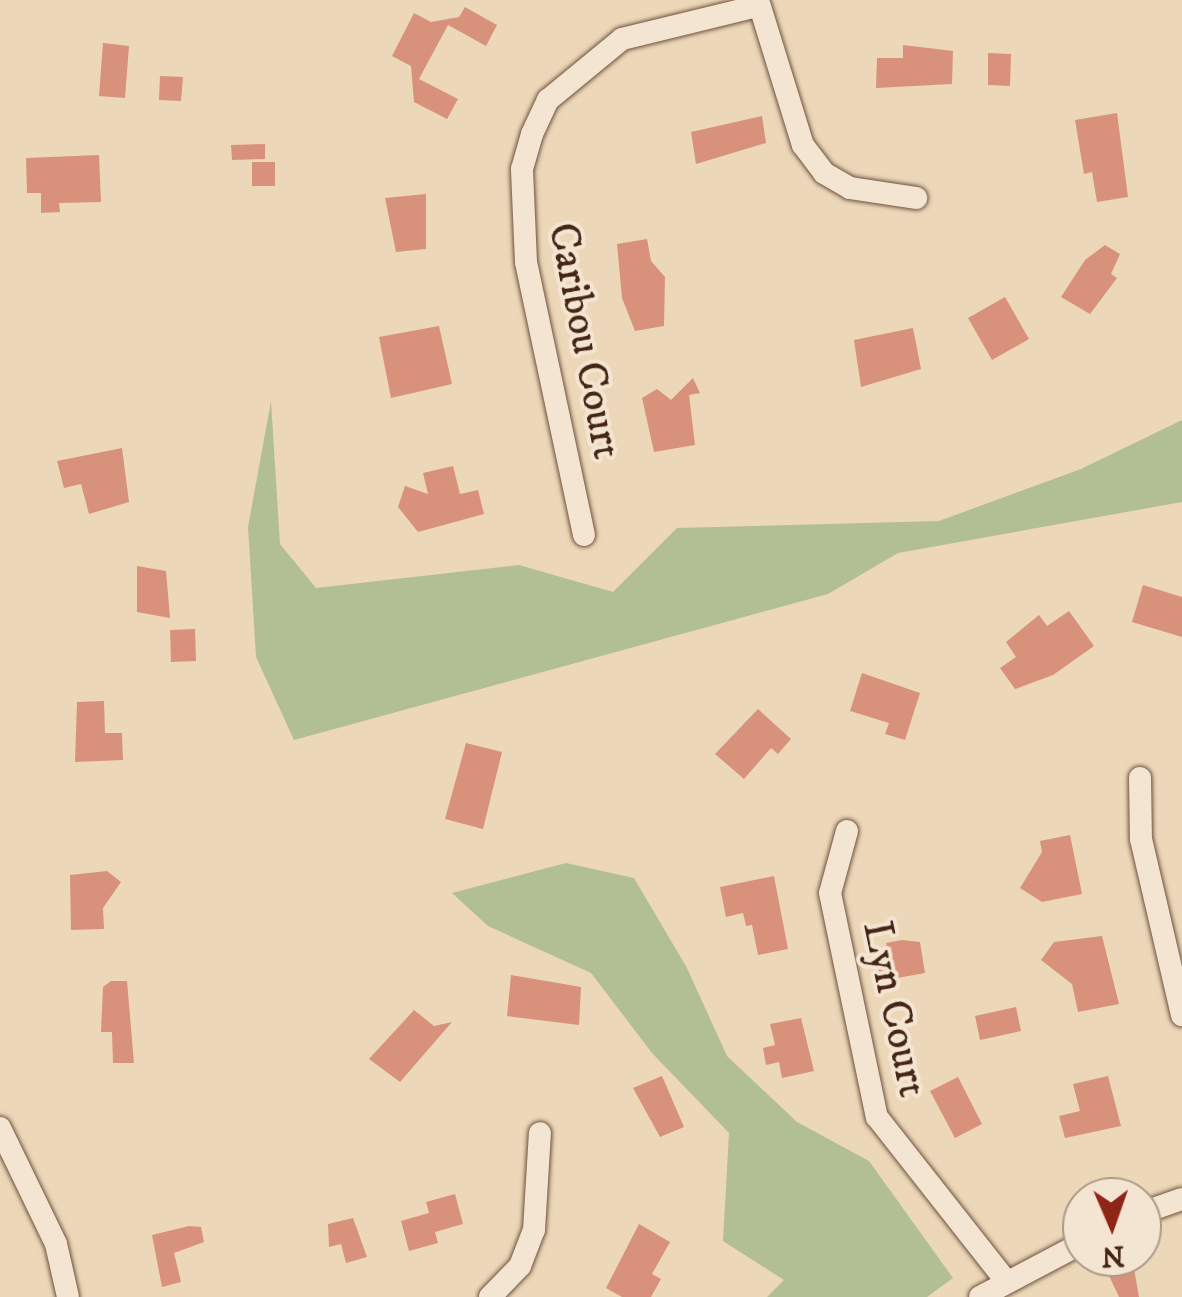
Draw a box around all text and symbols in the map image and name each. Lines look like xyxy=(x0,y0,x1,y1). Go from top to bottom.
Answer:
street label: Caribou Court xyxy=(536,219,632,463)
street label: Lyn Court xyxy=(851,917,937,1101)
north arrow xyxy=(1062,1177,1162,1277)
text: N xyxy=(1101,1238,1125,1273)

